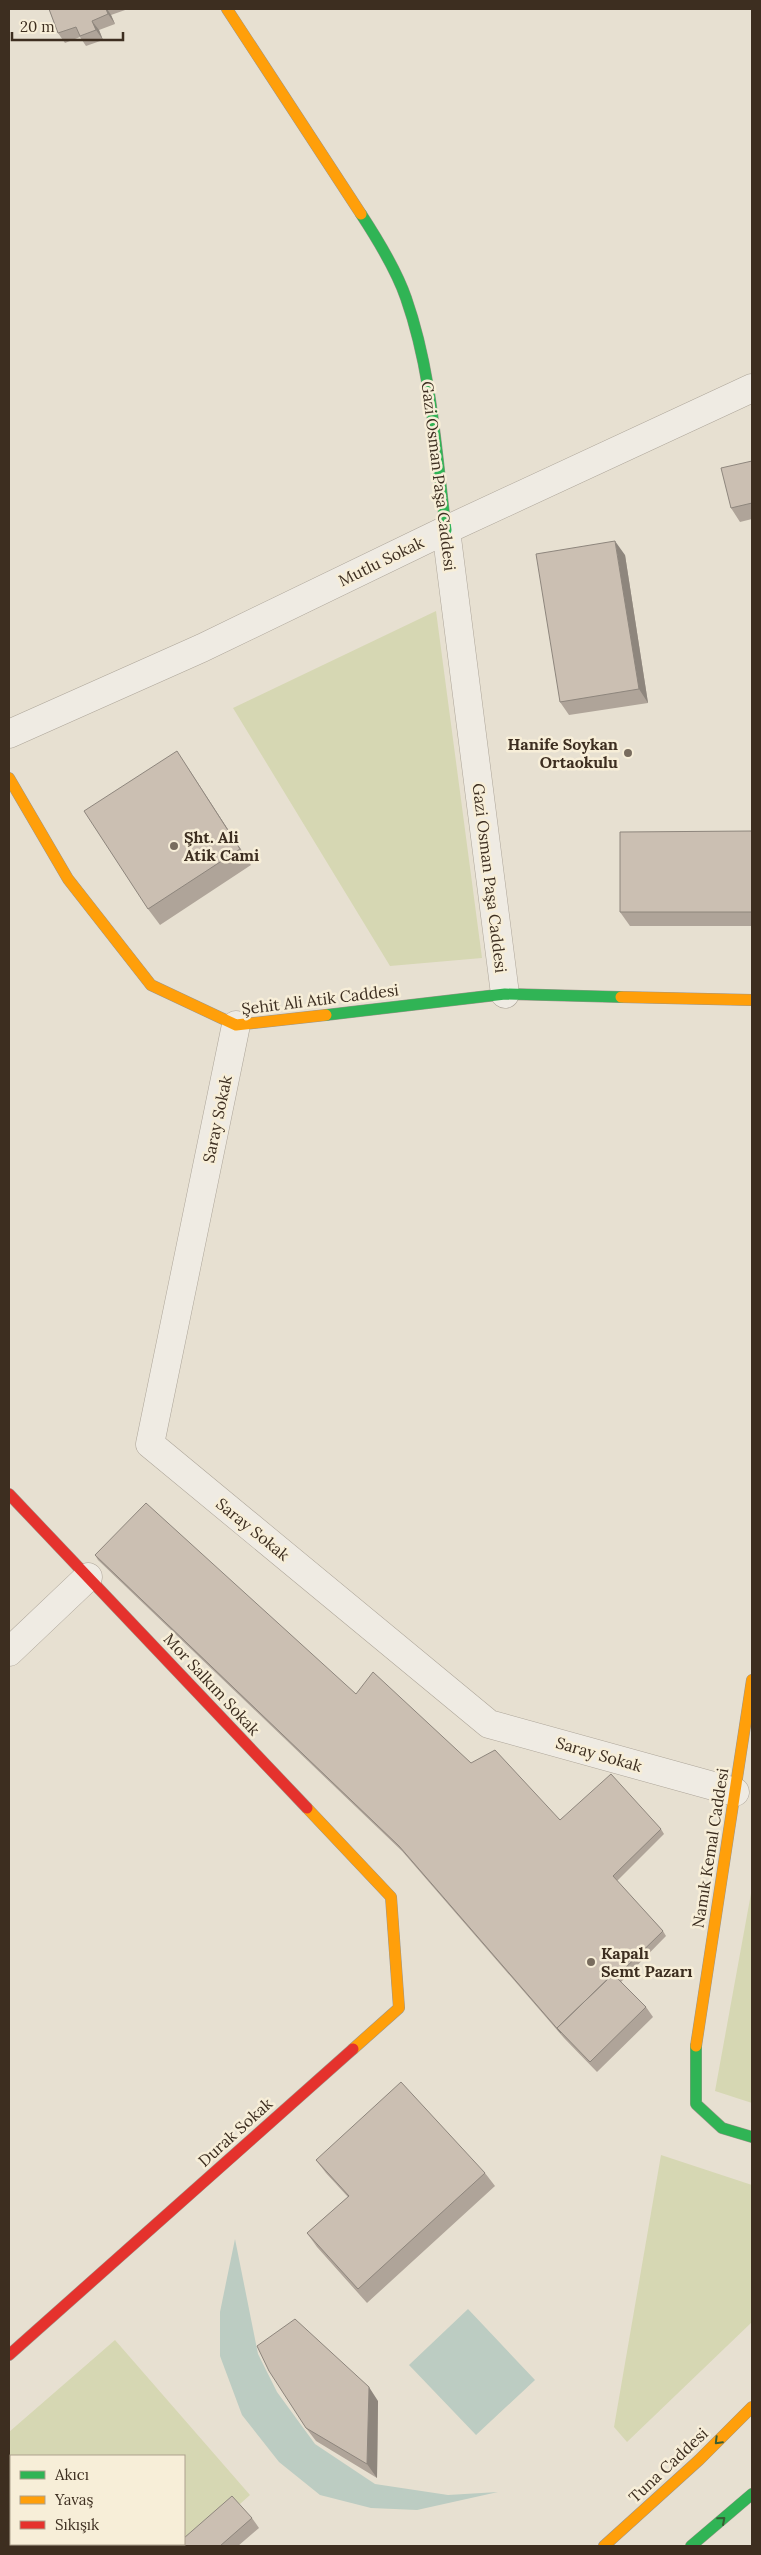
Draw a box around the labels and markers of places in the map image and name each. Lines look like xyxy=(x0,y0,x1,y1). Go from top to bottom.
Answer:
place label: Hanife Soykan Ortaokulu xyxy=(508,734,618,772)
marker: Hanife Soykan Ortaokulu xyxy=(622,747,634,759)
place label: Şht. Ali Atik Cami xyxy=(184,827,259,865)
marker: Şht. Ali Atik Cami xyxy=(168,840,180,852)
place label: Kapalı Semt Pazarı xyxy=(601,1943,693,1981)
marker: Kapalı Semt Pazarı xyxy=(585,1956,597,1968)

